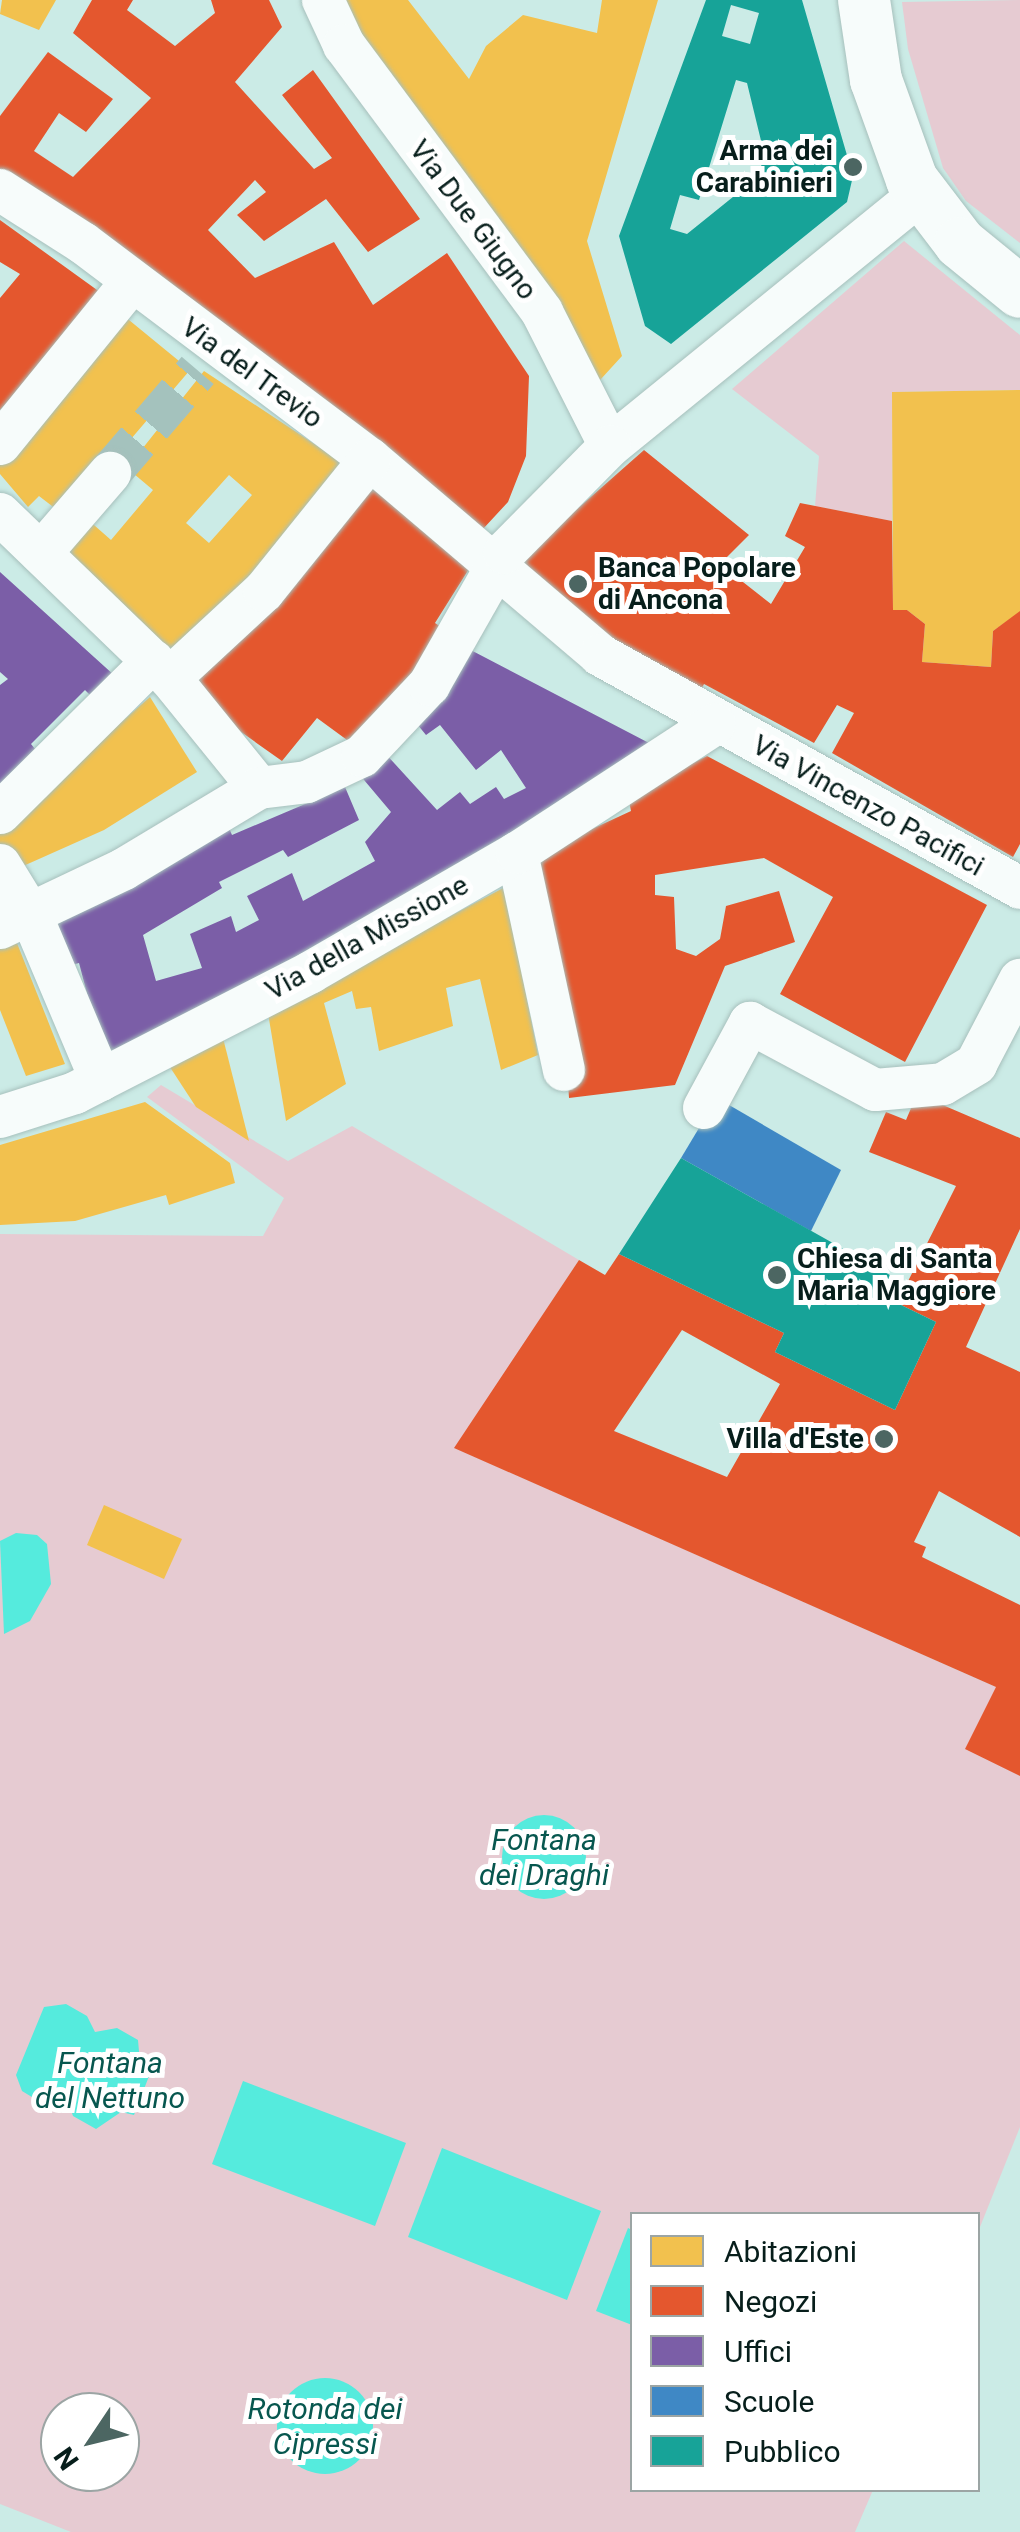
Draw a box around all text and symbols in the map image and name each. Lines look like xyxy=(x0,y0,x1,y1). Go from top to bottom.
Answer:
street label: Via Due Giugno xyxy=(402,134,544,306)
place label: Arma dei Carabinieri xyxy=(696,134,833,200)
marker: Arma dei Carabinieri xyxy=(842,156,864,178)
street label: Via del Trevio xyxy=(175,310,329,436)
place label: Banca Popolare di Ancona xyxy=(598,551,796,617)
marker: Banca Popolare di Ancona xyxy=(567,573,589,595)
street label: Via Vincenzo Pacifici xyxy=(746,728,990,884)
street label: Via della Missione xyxy=(260,868,474,1008)
place label: Chiesa di Santa Maria Maggiore xyxy=(797,1242,996,1308)
marker: Chiesa di Santa Maria Maggiore xyxy=(766,1264,788,1286)
place label: Villa d'Este xyxy=(727,1422,864,1456)
marker: Villa d'Este xyxy=(873,1428,895,1450)
water label: Fontana dei Draghi xyxy=(479,1822,609,1892)
water label: Fontana del Nettuno xyxy=(35,2045,185,2116)
legend xyxy=(630,2212,980,2492)
text: Abitazioni xyxy=(724,2234,857,2269)
text: Negozi xyxy=(724,2284,817,2319)
text: Uffici xyxy=(724,2334,792,2369)
text: Scuole xyxy=(724,2384,814,2419)
water label: Rotonda dei Cipressi xyxy=(248,2391,402,2462)
north arrow xyxy=(40,2392,140,2492)
text: Pubblico xyxy=(724,2434,841,2469)
text: N xyxy=(47,2441,86,2476)

